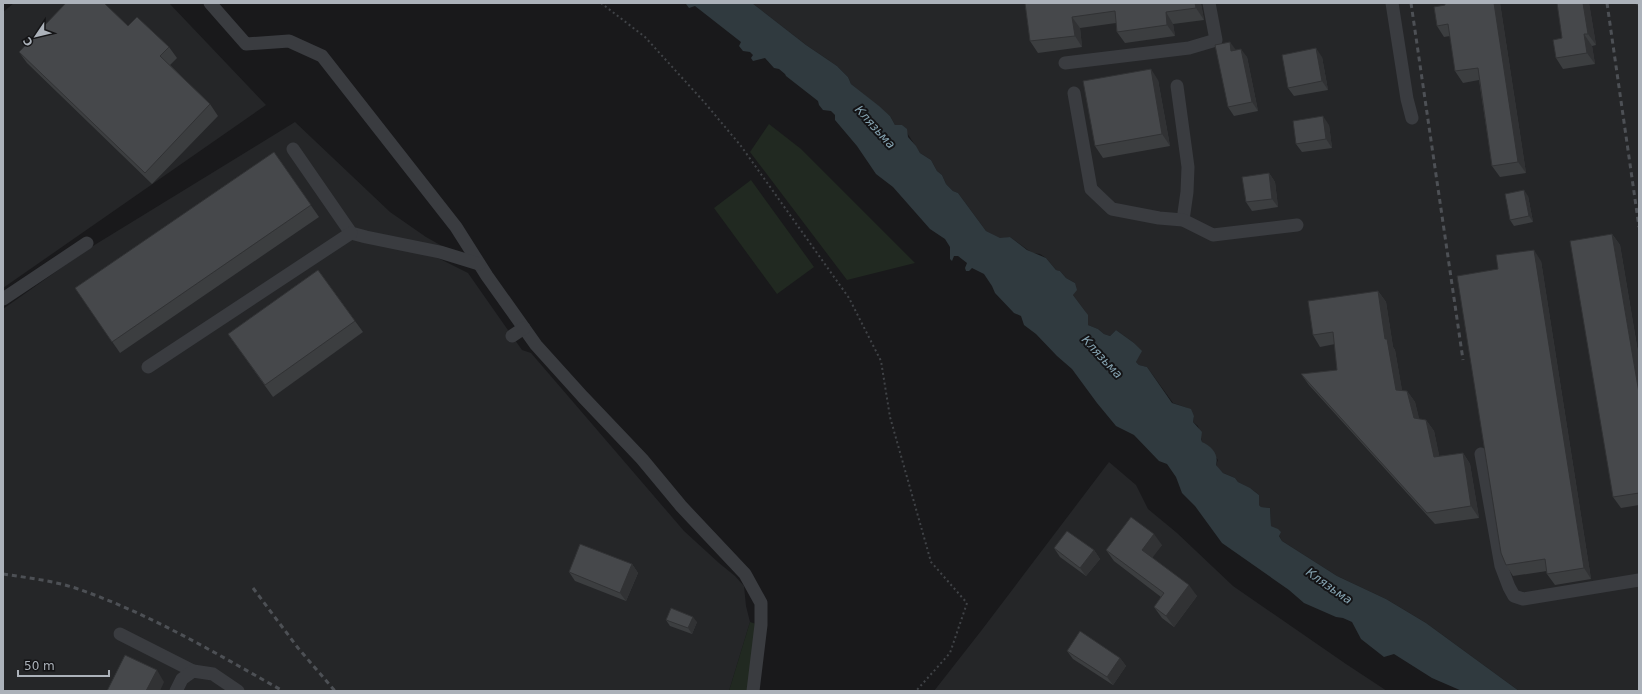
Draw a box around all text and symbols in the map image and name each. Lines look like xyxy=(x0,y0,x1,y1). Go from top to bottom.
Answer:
north arrow xyxy=(16,16,56,56)
text: С xyxy=(21,34,36,48)
water label: Клязьма xyxy=(852,103,898,151)
water label: Клязьма xyxy=(1079,333,1125,381)
water label: Клязьма xyxy=(1303,565,1355,607)
scale bar xyxy=(18,652,109,678)
text: 50 m xyxy=(24,659,55,673)

